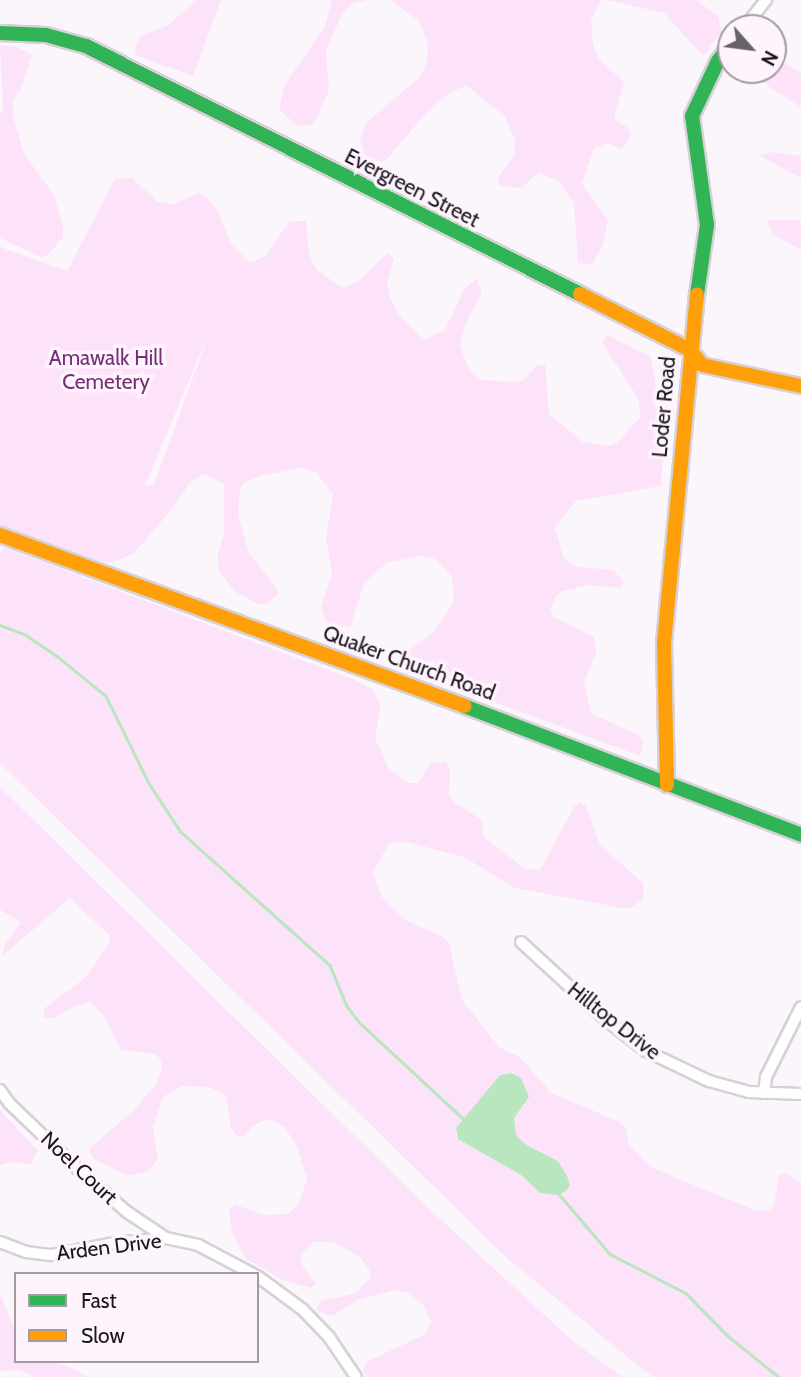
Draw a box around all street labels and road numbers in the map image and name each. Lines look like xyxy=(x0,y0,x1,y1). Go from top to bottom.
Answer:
street label: Evergreen Street xyxy=(341,143,483,233)
street label: Loder Road xyxy=(647,356,681,458)
street label: Quaker Church Road xyxy=(320,620,498,706)
street label: Hilltop Drive xyxy=(563,977,665,1065)
street label: Noel Court xyxy=(36,1126,122,1210)
street label: Arden Drive xyxy=(55,1228,163,1266)

